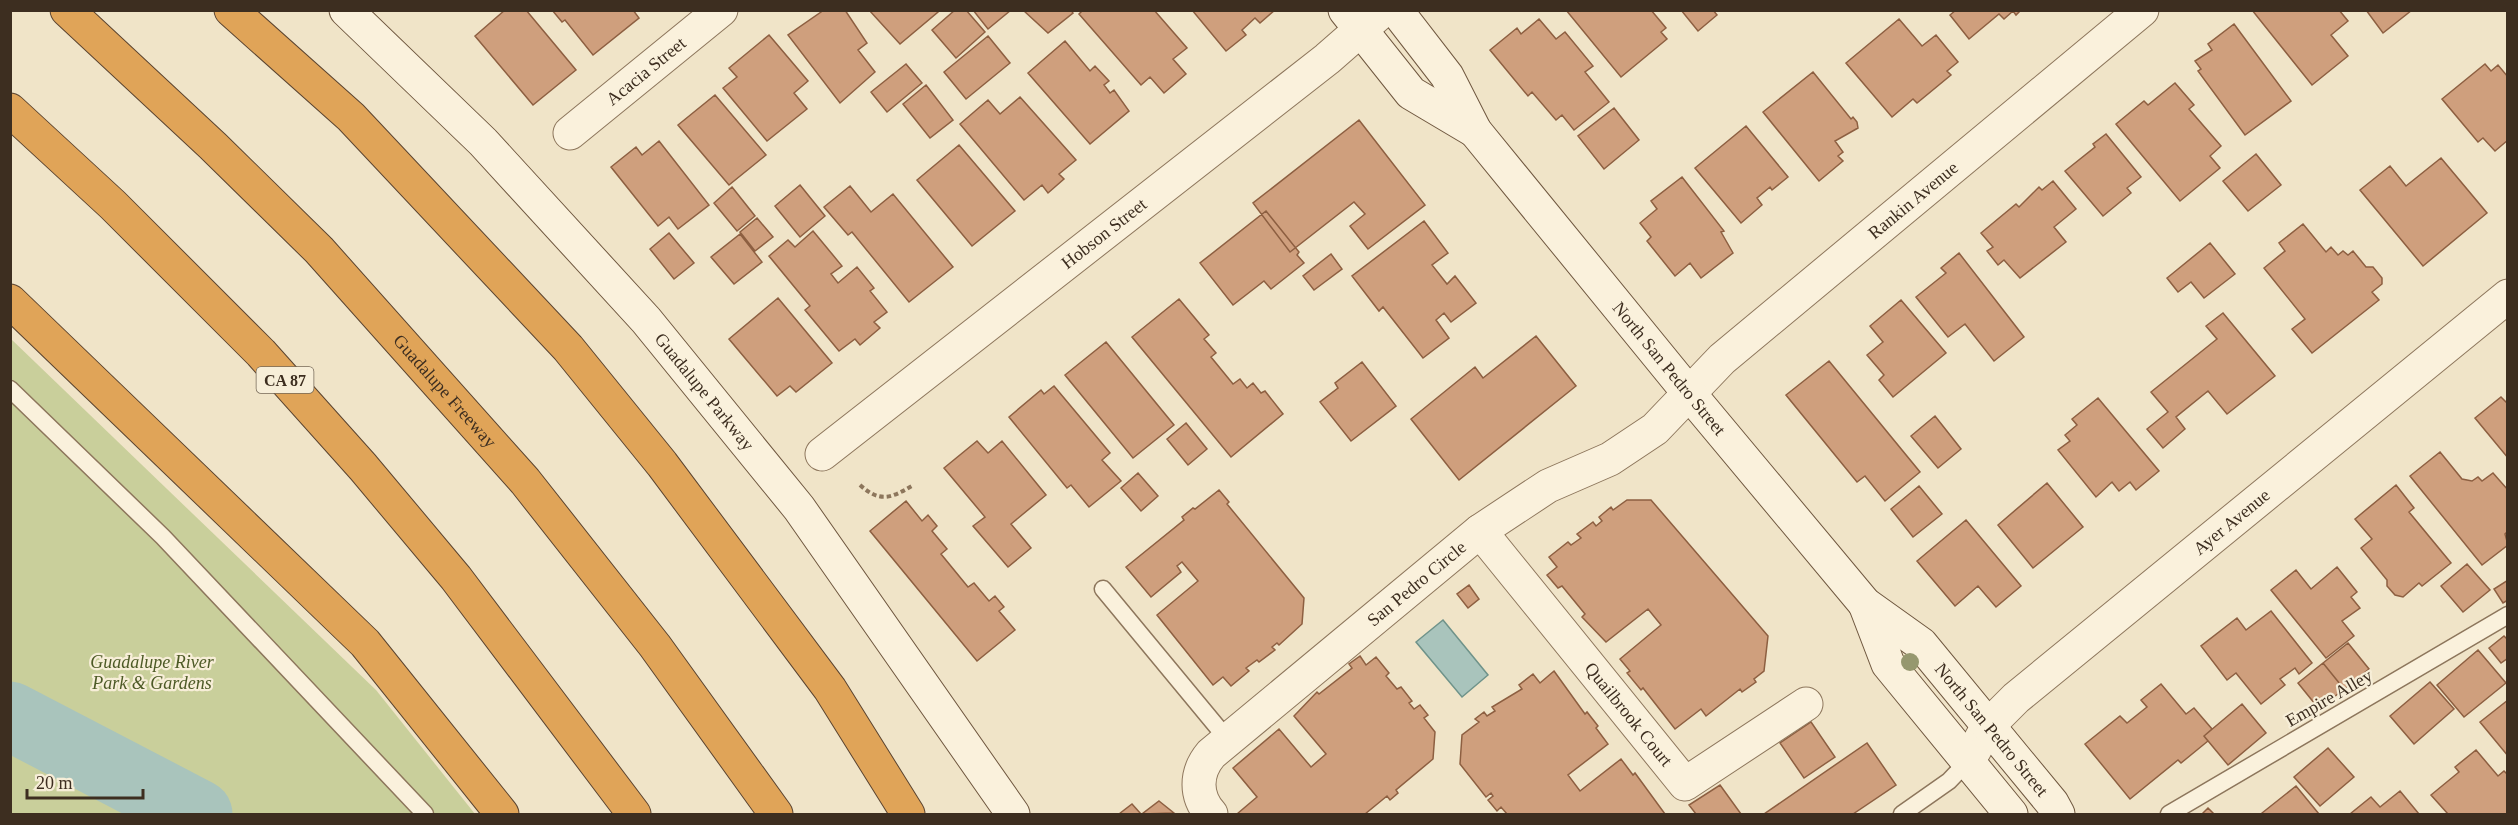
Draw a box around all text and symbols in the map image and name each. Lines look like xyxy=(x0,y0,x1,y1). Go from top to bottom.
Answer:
street label: Acacia Street xyxy=(602,33,690,109)
street label: Rankin Avenue xyxy=(1864,157,1962,243)
street label: Hobson Street xyxy=(1057,194,1151,273)
street label: North San Pedro Street xyxy=(1609,298,1730,439)
street label: Guadalupe Parkway xyxy=(651,329,758,454)
street label: Guadalupe Freeway xyxy=(389,330,500,452)
road number: CA 87 xyxy=(256,367,314,393)
street label: Ayer Avenue xyxy=(2189,485,2274,559)
street label: San Pedro Circle xyxy=(1363,537,1470,630)
park label: Guadalupe River Park & Gardens xyxy=(90,652,215,693)
street label: Quailbrook Court xyxy=(1581,659,1676,770)
street label: North San Pedro Street xyxy=(1931,659,2052,800)
street label: Empire Alley xyxy=(2282,665,2376,731)
scale bar xyxy=(27,762,142,800)
text: 20 m xyxy=(36,773,73,793)

